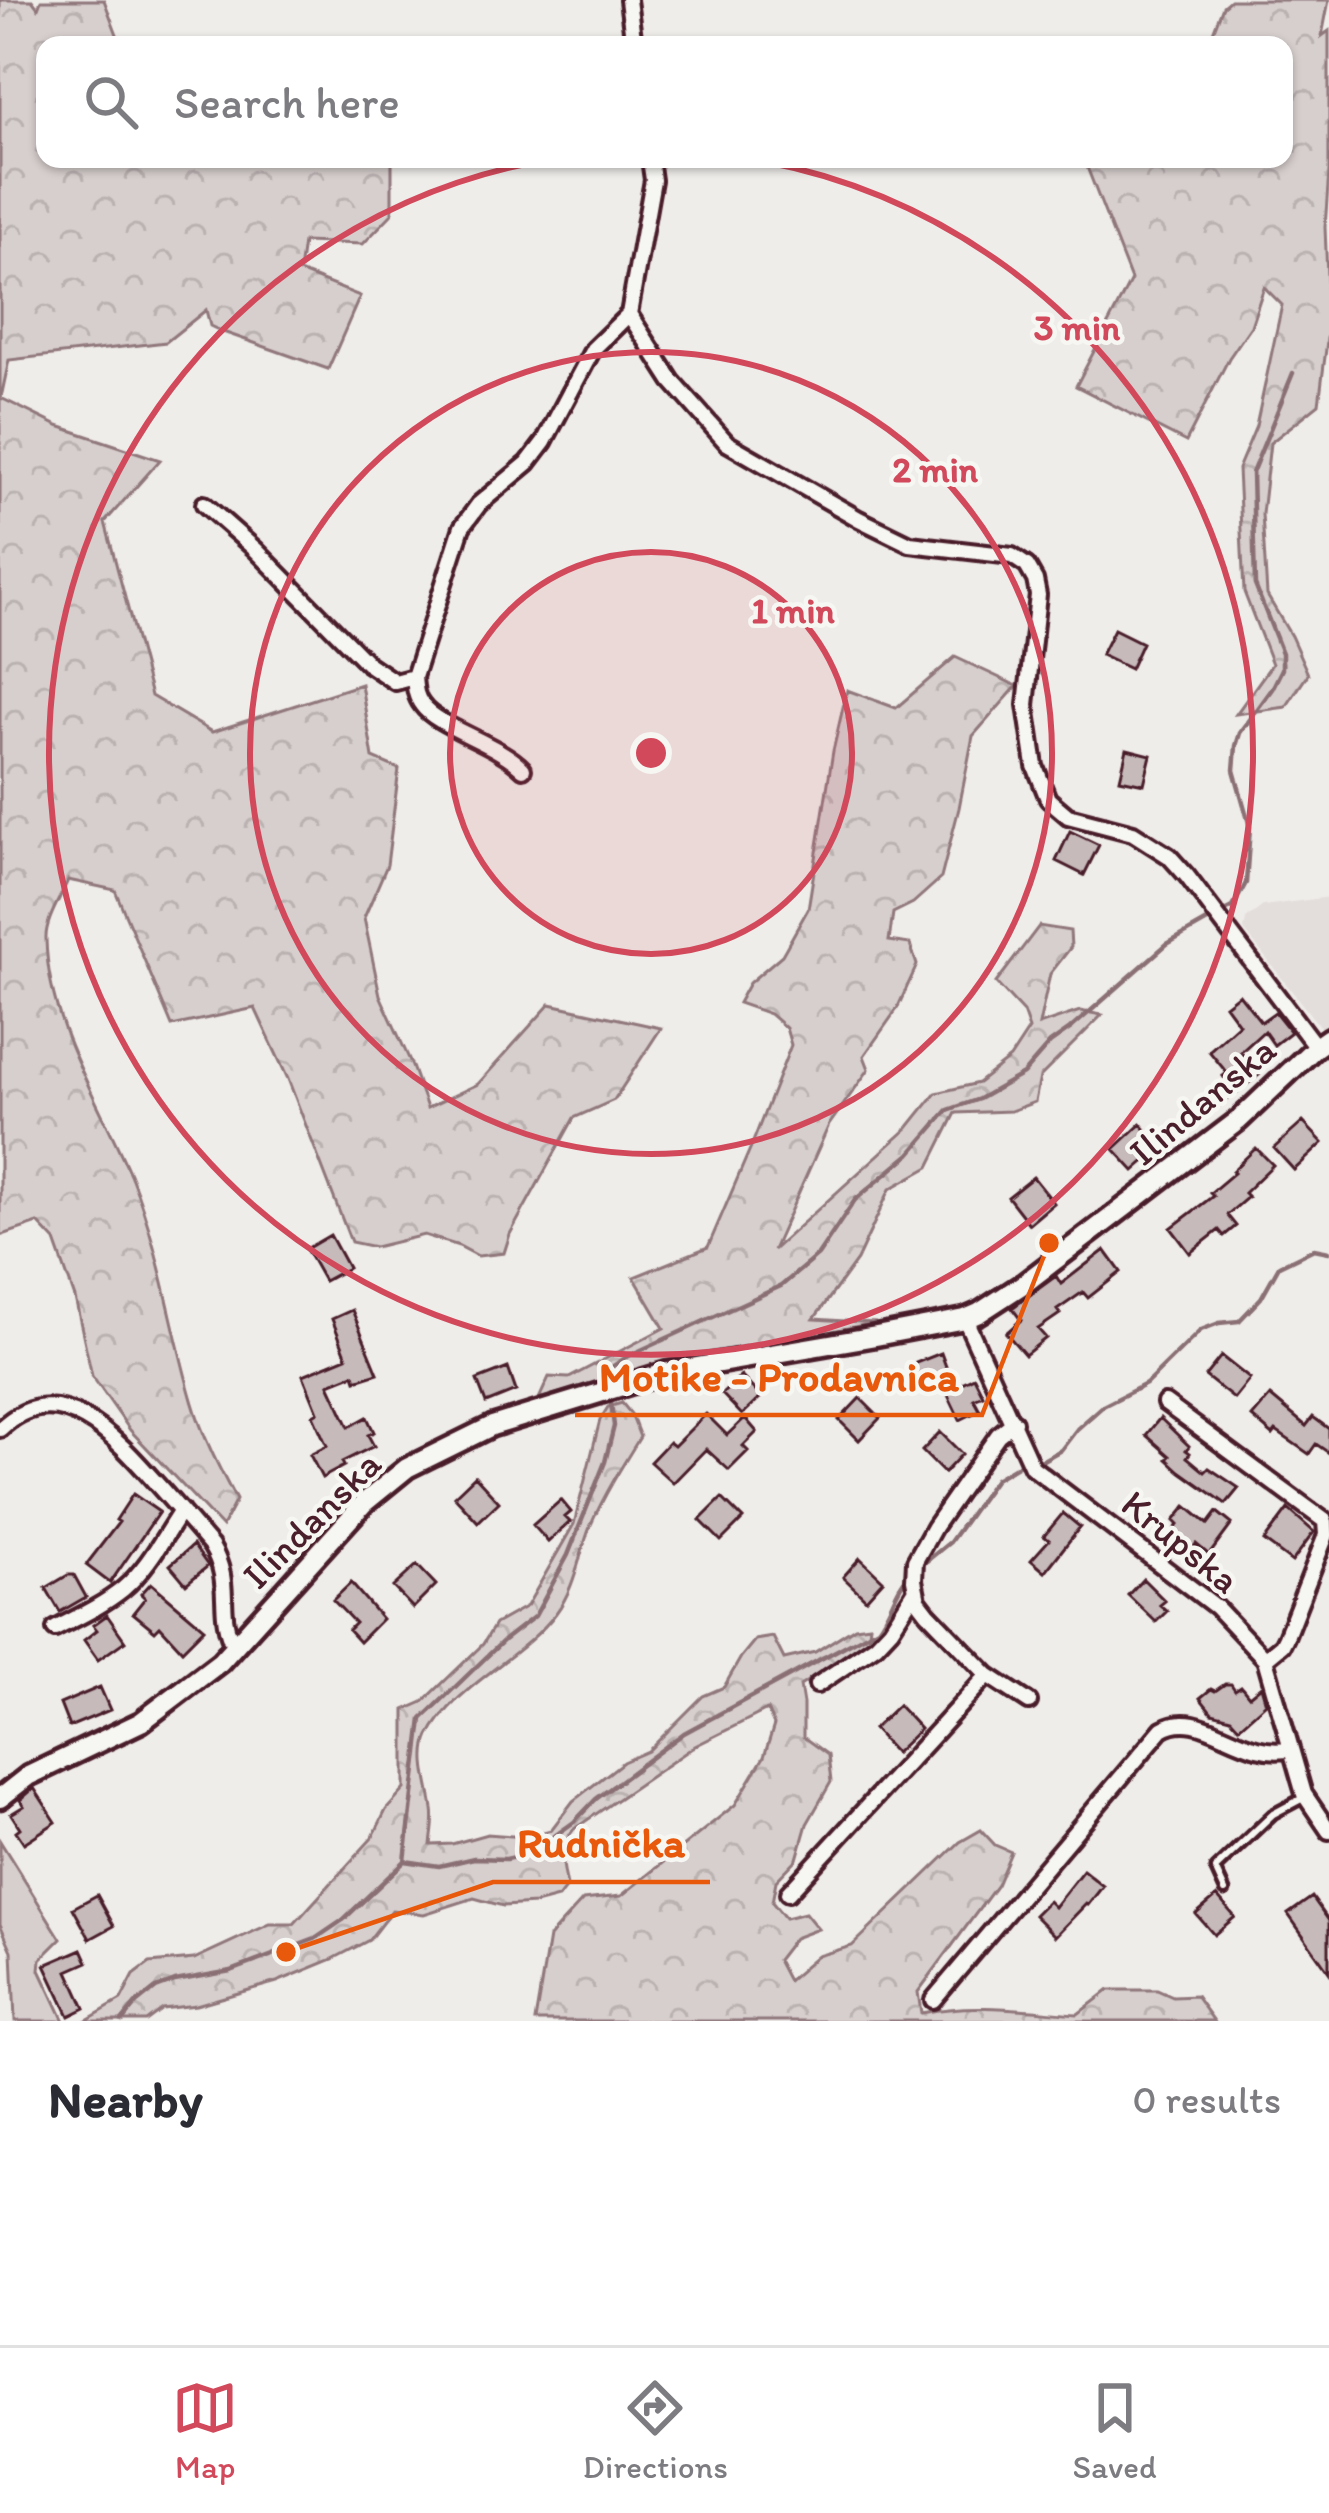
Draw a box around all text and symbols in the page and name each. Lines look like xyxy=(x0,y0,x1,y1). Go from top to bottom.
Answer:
search box xyxy=(36,36,1293,168)
icon: search xyxy=(78,69,144,135)
text: Search here xyxy=(174,75,400,129)
text: 3 min xyxy=(1034,306,1121,349)
text: 2 min xyxy=(892,448,979,491)
text: 1 min xyxy=(751,589,836,632)
centre of rings xyxy=(630,732,672,774)
street label: Ilindanska xyxy=(1120,1026,1285,1175)
callout: Motike - Prodavnica xyxy=(575,1337,982,1415)
text: Motike - Prodavnica xyxy=(599,1351,959,1402)
street label: Ilindanska xyxy=(232,1440,390,1598)
street label: Krupska xyxy=(1112,1480,1249,1603)
callout: Rudnička xyxy=(493,1804,710,1882)
text: Rudnička xyxy=(517,1817,685,1868)
text: Nearby xyxy=(48,2069,203,2130)
text: 0 results xyxy=(1132,2076,1281,2123)
tab: Map xyxy=(172,2375,238,2486)
tab: Directions xyxy=(583,2375,728,2486)
tab: Saved xyxy=(1073,2375,1157,2486)

